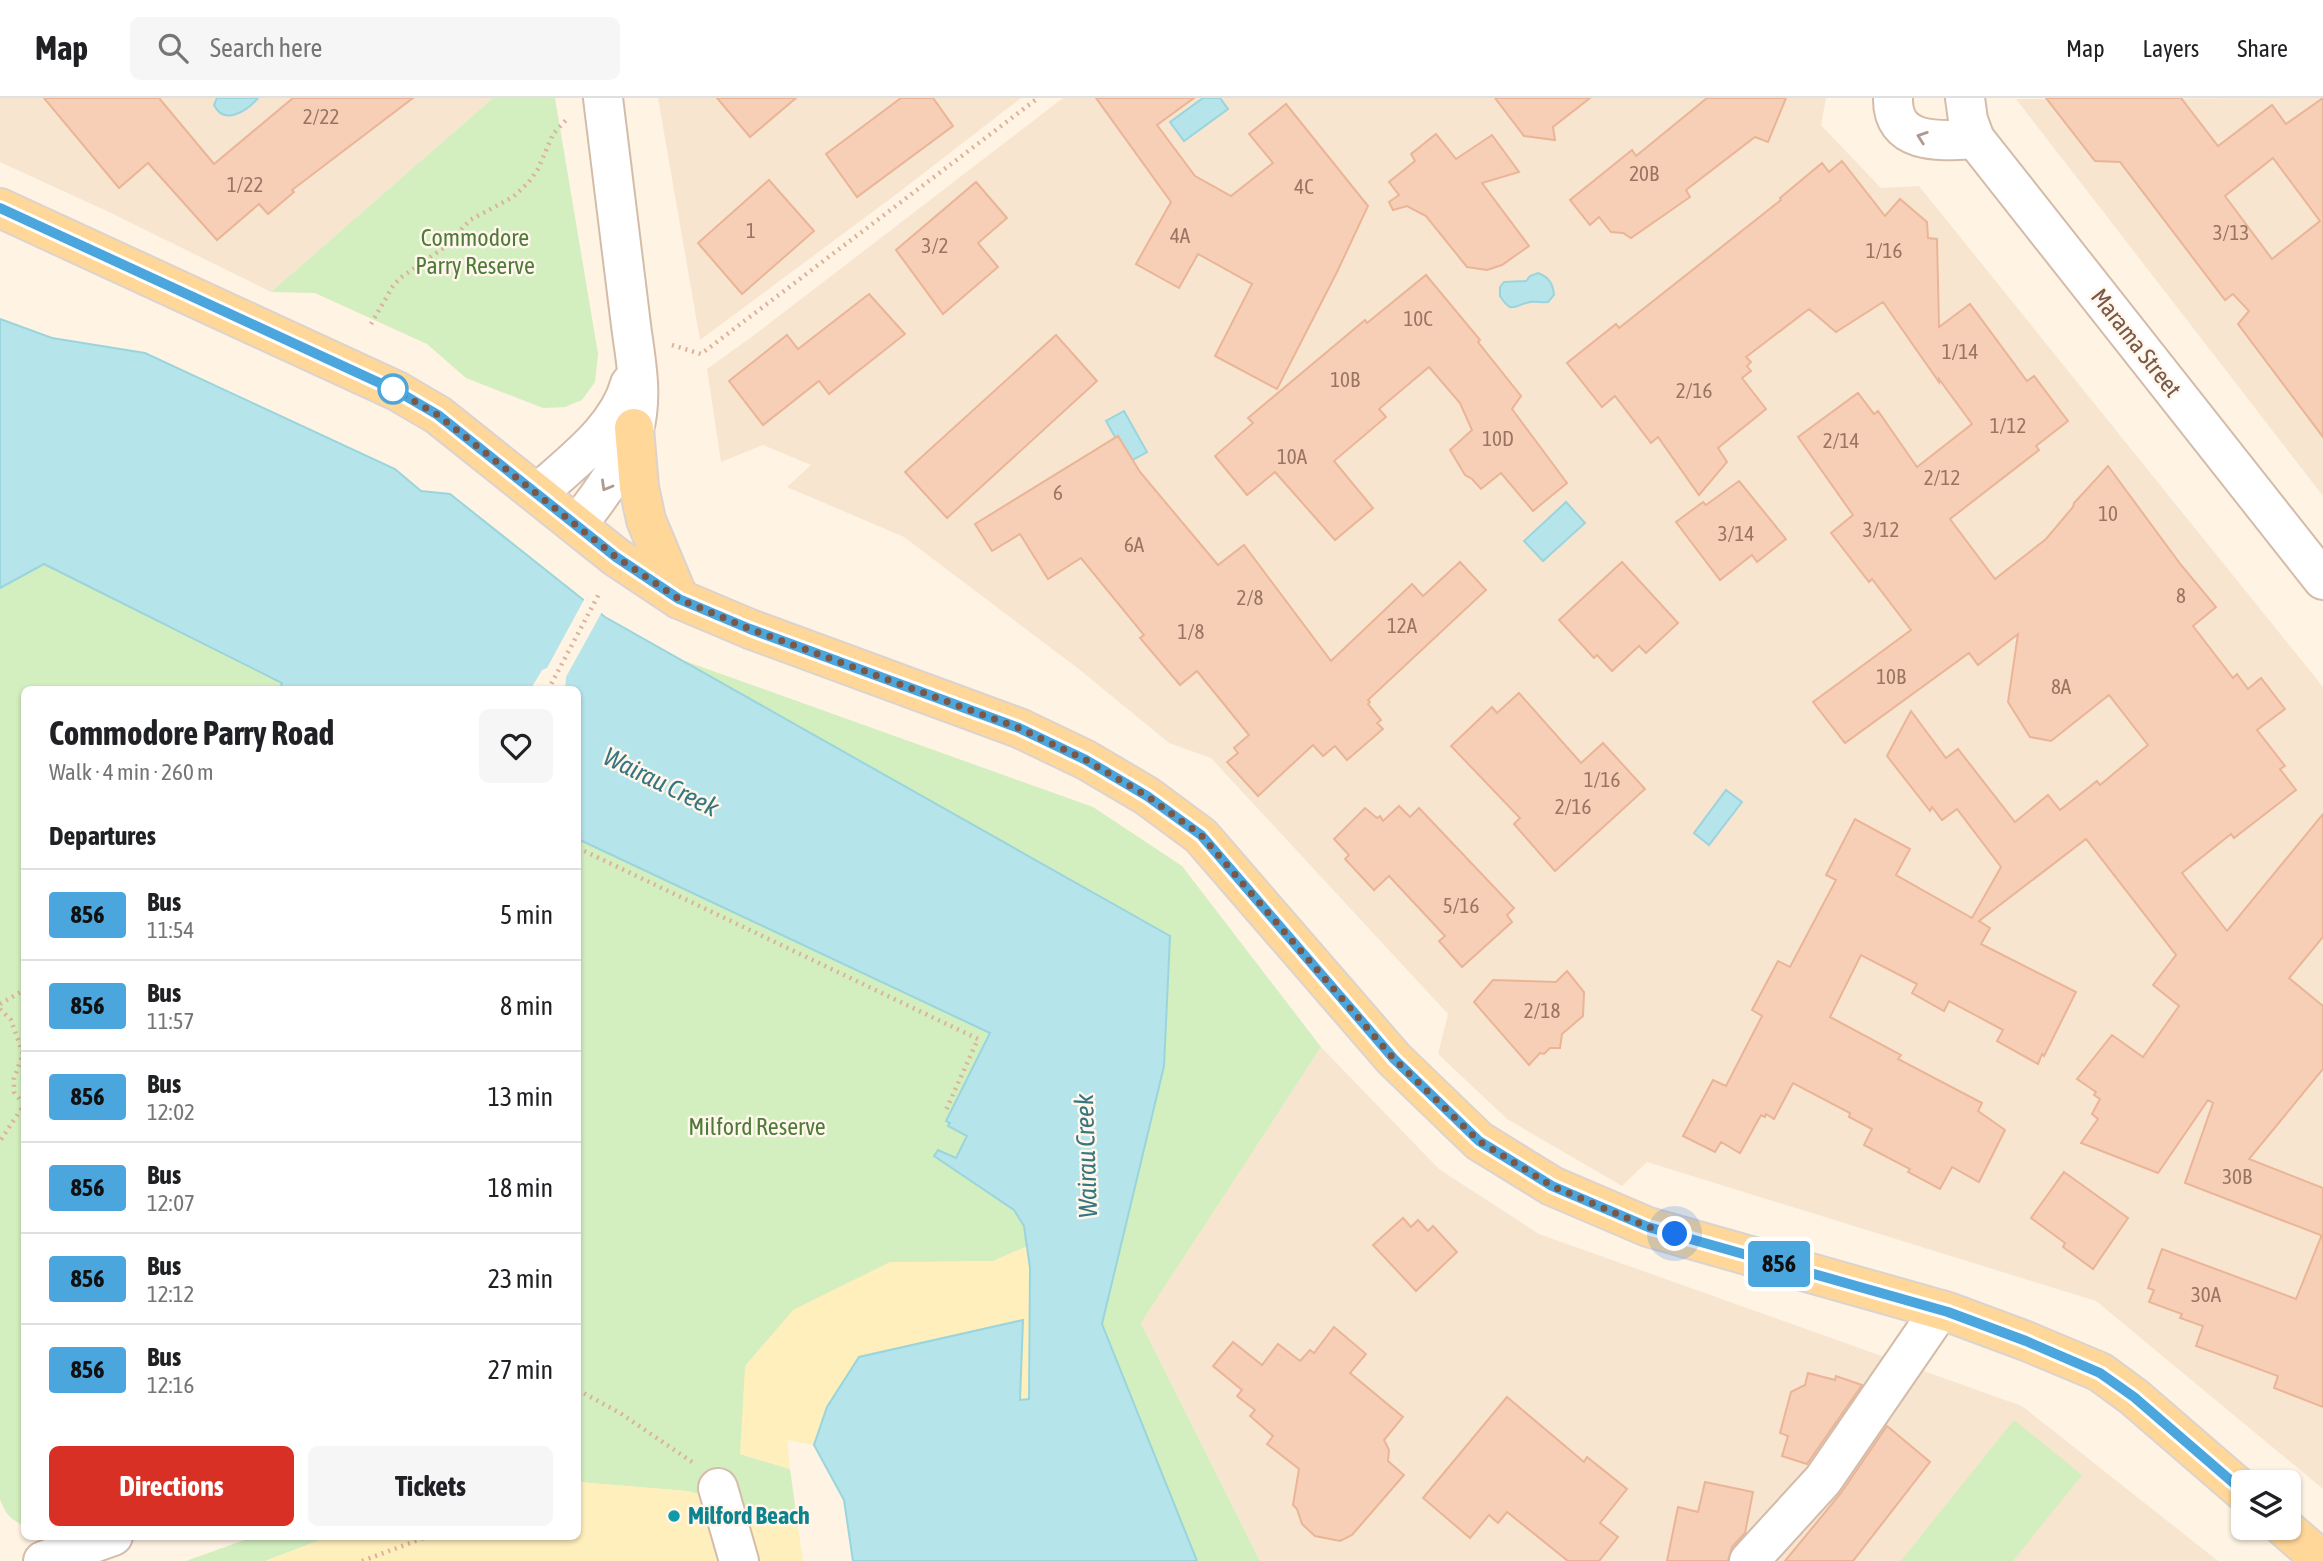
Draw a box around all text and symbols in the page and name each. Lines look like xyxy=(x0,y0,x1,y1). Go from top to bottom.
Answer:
search box xyxy=(130,17,620,80)
text: Map xyxy=(35,29,88,67)
icon: search xyxy=(154,29,192,67)
text: Search here xyxy=(210,33,322,63)
text: Map xyxy=(2066,35,2105,62)
text: Layers xyxy=(2143,35,2199,62)
text: Share xyxy=(2237,35,2288,62)
house number: 2/22 xyxy=(303,104,339,128)
one-way arrow xyxy=(1916,131,1928,145)
house number: 20B xyxy=(1629,161,1659,185)
house number: 1/22 xyxy=(227,172,263,196)
house number: 4C xyxy=(1294,174,1314,198)
house number: 1 xyxy=(746,218,756,242)
house number: 3/13 xyxy=(2213,220,2249,244)
house number: 4A xyxy=(1170,223,1191,247)
park label: Commodore Parry Reserve xyxy=(415,224,535,279)
house number: 3/2 xyxy=(922,233,948,257)
house number: 1/16 xyxy=(1866,238,1902,262)
street label: Marama Street xyxy=(2086,283,2187,402)
house number: 10C xyxy=(1403,306,1433,330)
house number: 1/14 xyxy=(1942,339,1978,363)
house number: 10B xyxy=(1330,367,1360,391)
unlabelled marker xyxy=(378,374,408,404)
house number: 2/16 xyxy=(1676,378,1712,402)
house number: 1/12 xyxy=(1990,413,2026,437)
house number: 10D xyxy=(1482,426,1514,450)
house number: 2/14 xyxy=(1823,428,1859,452)
house number: 10A xyxy=(1277,444,1308,468)
house number: 2/12 xyxy=(1924,465,1960,489)
one-way arrow xyxy=(601,479,614,492)
house number: 6 xyxy=(1053,480,1063,504)
house number: 10 xyxy=(2098,501,2118,525)
house number: 3/12 xyxy=(1863,517,1899,541)
house number: 3/14 xyxy=(1718,521,1754,545)
house number: 6A xyxy=(1124,532,1145,556)
house number: 8 xyxy=(2176,583,2186,607)
house number: 2/8 xyxy=(1237,585,1264,609)
house number: 12A xyxy=(1387,613,1418,637)
house number: 1/8 xyxy=(1178,619,1205,643)
house number: 10B xyxy=(1876,664,1906,688)
house number: 8A xyxy=(2051,674,2072,698)
button: heart xyxy=(479,709,553,783)
text: Commodore Parry Road xyxy=(49,714,334,752)
water label: Wairau Creek xyxy=(599,741,724,823)
text: Walk · 4 min · 260 m xyxy=(49,759,213,785)
house number: 1/16 xyxy=(1584,767,1620,791)
house number: 2/16 xyxy=(1555,794,1591,818)
text: Departures xyxy=(49,821,156,851)
text: Bus xyxy=(147,887,181,917)
house number: 5/16 xyxy=(1443,893,1479,917)
text: 5 min xyxy=(500,900,553,930)
text: 856 xyxy=(71,901,104,928)
text: 11:54 xyxy=(147,917,194,943)
text: Bus xyxy=(147,978,181,1008)
text: 8 min xyxy=(500,991,553,1021)
text: 856 xyxy=(71,992,104,1019)
house number: 2/18 xyxy=(1524,998,1560,1022)
text: 11:57 xyxy=(147,1008,194,1034)
text: Bus xyxy=(147,1069,181,1099)
text: 13 min xyxy=(488,1082,553,1112)
text: 856 xyxy=(71,1083,104,1110)
water label: Wairau Creek xyxy=(1069,1093,1103,1219)
text: 12:02 xyxy=(147,1099,195,1125)
park label: Milford Reserve xyxy=(688,1113,826,1140)
text: Bus xyxy=(147,1160,181,1190)
house number: 30B xyxy=(2222,1164,2252,1188)
text: 18 min xyxy=(488,1173,553,1203)
text: 856 xyxy=(71,1174,104,1201)
text: 12:07 xyxy=(147,1190,195,1216)
your location xyxy=(1657,1216,1692,1251)
line badge: 856 xyxy=(1739,1241,1819,1287)
text: 856 xyxy=(1762,1250,1796,1277)
text: Bus xyxy=(147,1251,181,1281)
text: 23 min xyxy=(488,1264,553,1294)
text: 856 xyxy=(71,1265,104,1292)
text: 12:12 xyxy=(147,1281,194,1307)
house number: 30A xyxy=(2191,1282,2222,1306)
text: Bus xyxy=(147,1342,181,1372)
text: 27 min xyxy=(488,1355,553,1385)
text: 856 xyxy=(71,1356,104,1383)
text: 12:16 xyxy=(147,1372,194,1398)
button: Directions xyxy=(49,1446,294,1526)
button: Tickets xyxy=(308,1446,553,1526)
map controls xyxy=(2231,1470,2301,1540)
button: layers xyxy=(2231,1470,2301,1540)
place label: Milford Beach xyxy=(688,1502,810,1529)
marker: Milford Beach xyxy=(666,1508,682,1524)

